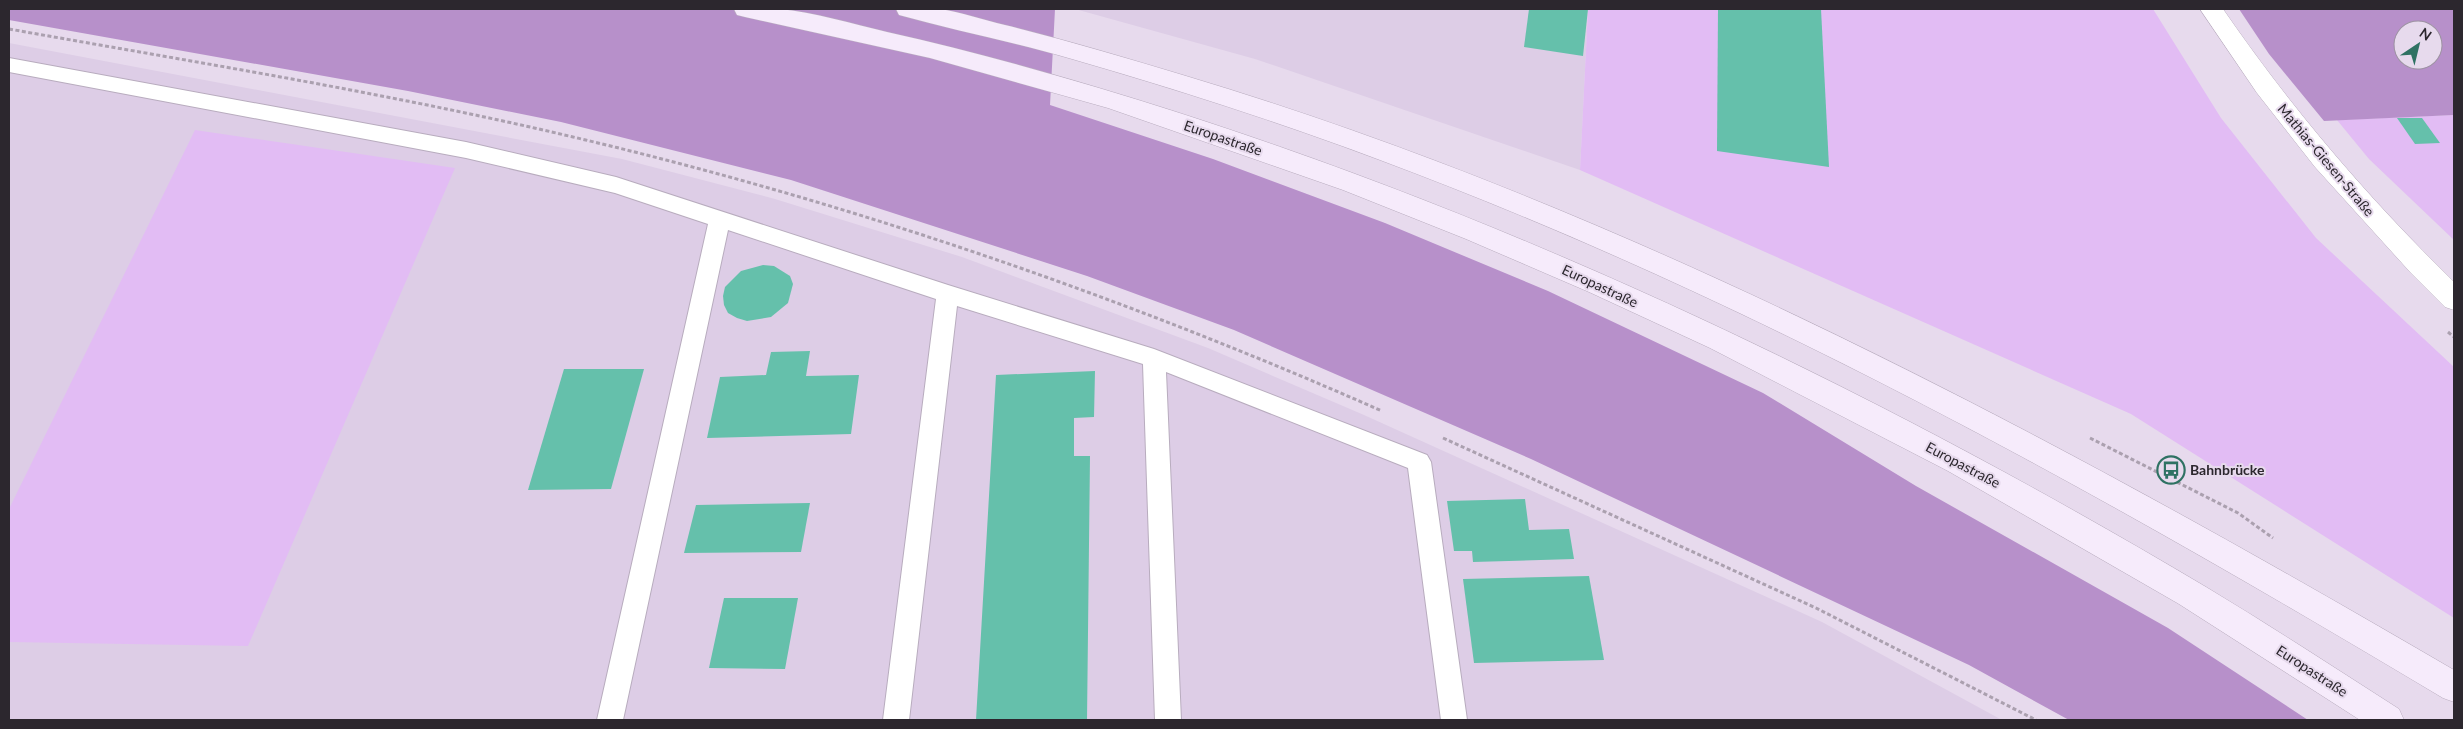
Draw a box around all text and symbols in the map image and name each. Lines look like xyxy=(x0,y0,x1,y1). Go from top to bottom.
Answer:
north arrow xyxy=(2393,20,2443,70)
text: N xyxy=(2416,24,2435,44)
street label: Mathias-Giesen-Straße xyxy=(2274,100,2378,219)
street label: Europastraße xyxy=(1182,116,1265,159)
street label: Europastraße xyxy=(1560,261,1641,311)
street label: Europastraße xyxy=(1923,438,2003,491)
bus stop icon: Bahnbrücke xyxy=(2156,455,2186,485)
place label: Bahnbrücke xyxy=(2190,461,2265,478)
street label: Europastraße xyxy=(2273,641,2351,700)

